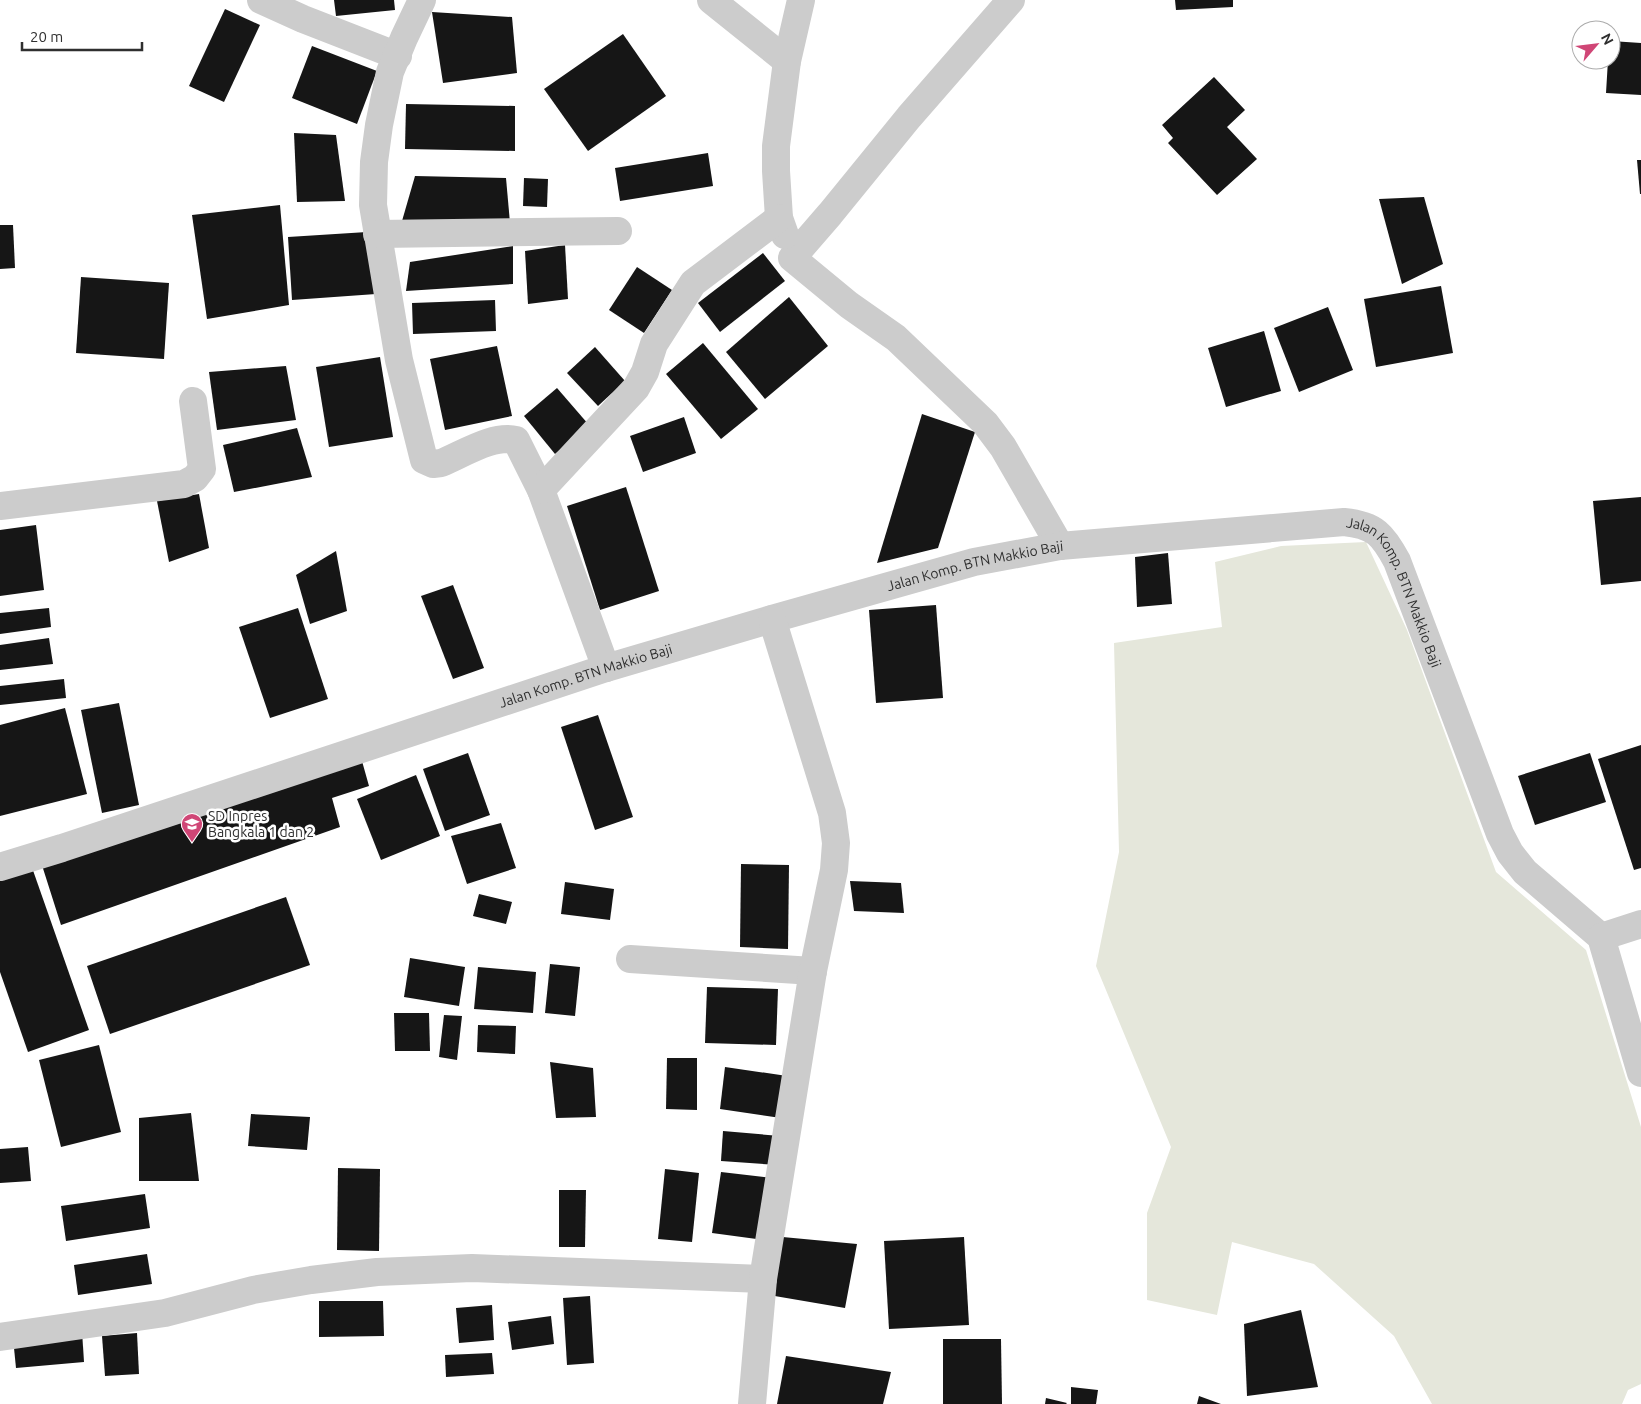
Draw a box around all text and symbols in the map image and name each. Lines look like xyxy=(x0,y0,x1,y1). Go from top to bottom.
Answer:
scale bar xyxy=(22,20,142,52)
north arrow xyxy=(1571,20,1621,70)
text: 20 m xyxy=(30,28,63,45)
text: N xyxy=(1598,31,1617,47)
street label: Jalan Komp. BTN Makkio Baji xyxy=(1345,514,1444,670)
street label: Jalan Komp. BTN Makkio Baji xyxy=(885,538,1064,594)
street label: Jalan Komp. BTN Makkio Baji xyxy=(497,641,674,711)
place label: SD Inpres Bangkala 1 dan 2 xyxy=(208,808,314,840)
school or university icon: SD Inpres Bangkala 1 dan 2 xyxy=(180,812,204,843)

